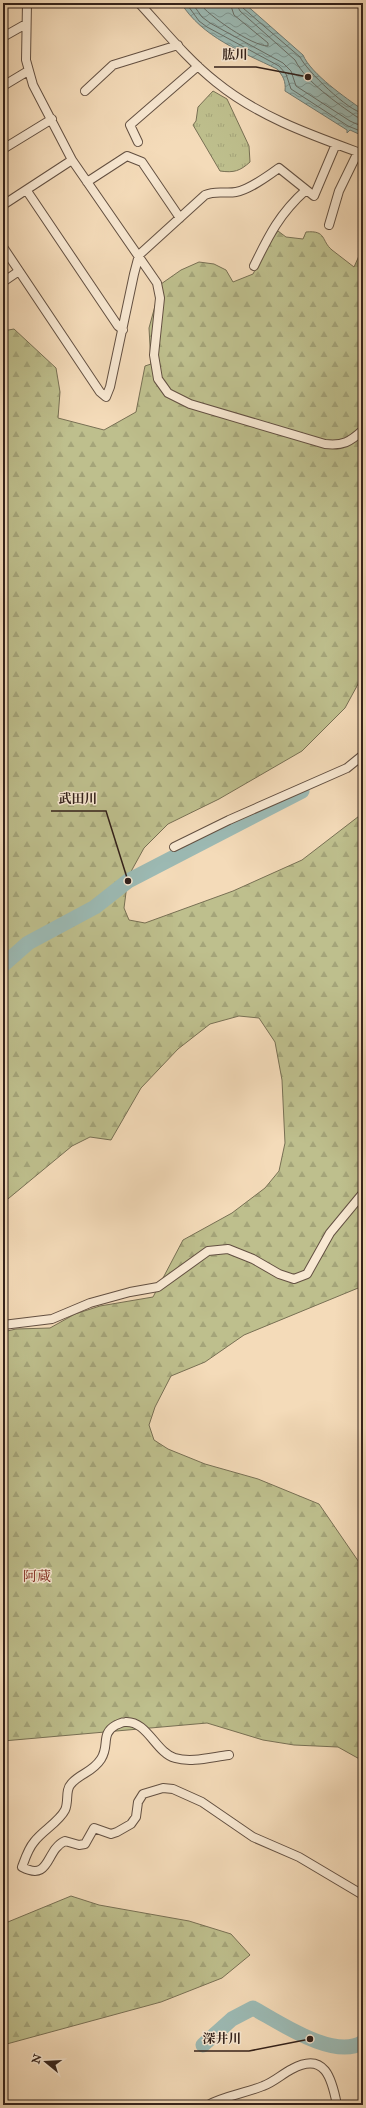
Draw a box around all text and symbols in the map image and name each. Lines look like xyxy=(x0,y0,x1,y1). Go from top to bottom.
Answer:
callout: 肱川 xyxy=(214,42,256,67)
text: 肱川 xyxy=(222,47,248,63)
callout: 武田川 xyxy=(51,786,106,811)
text: 武田川 xyxy=(58,791,98,807)
district label: 阿蔵 xyxy=(23,1568,51,1585)
callout: 深井川 xyxy=(194,2026,249,2051)
text: 深井川 xyxy=(202,2031,242,2047)
north arrow xyxy=(26,2042,66,2082)
text: N xyxy=(29,2052,45,2066)

